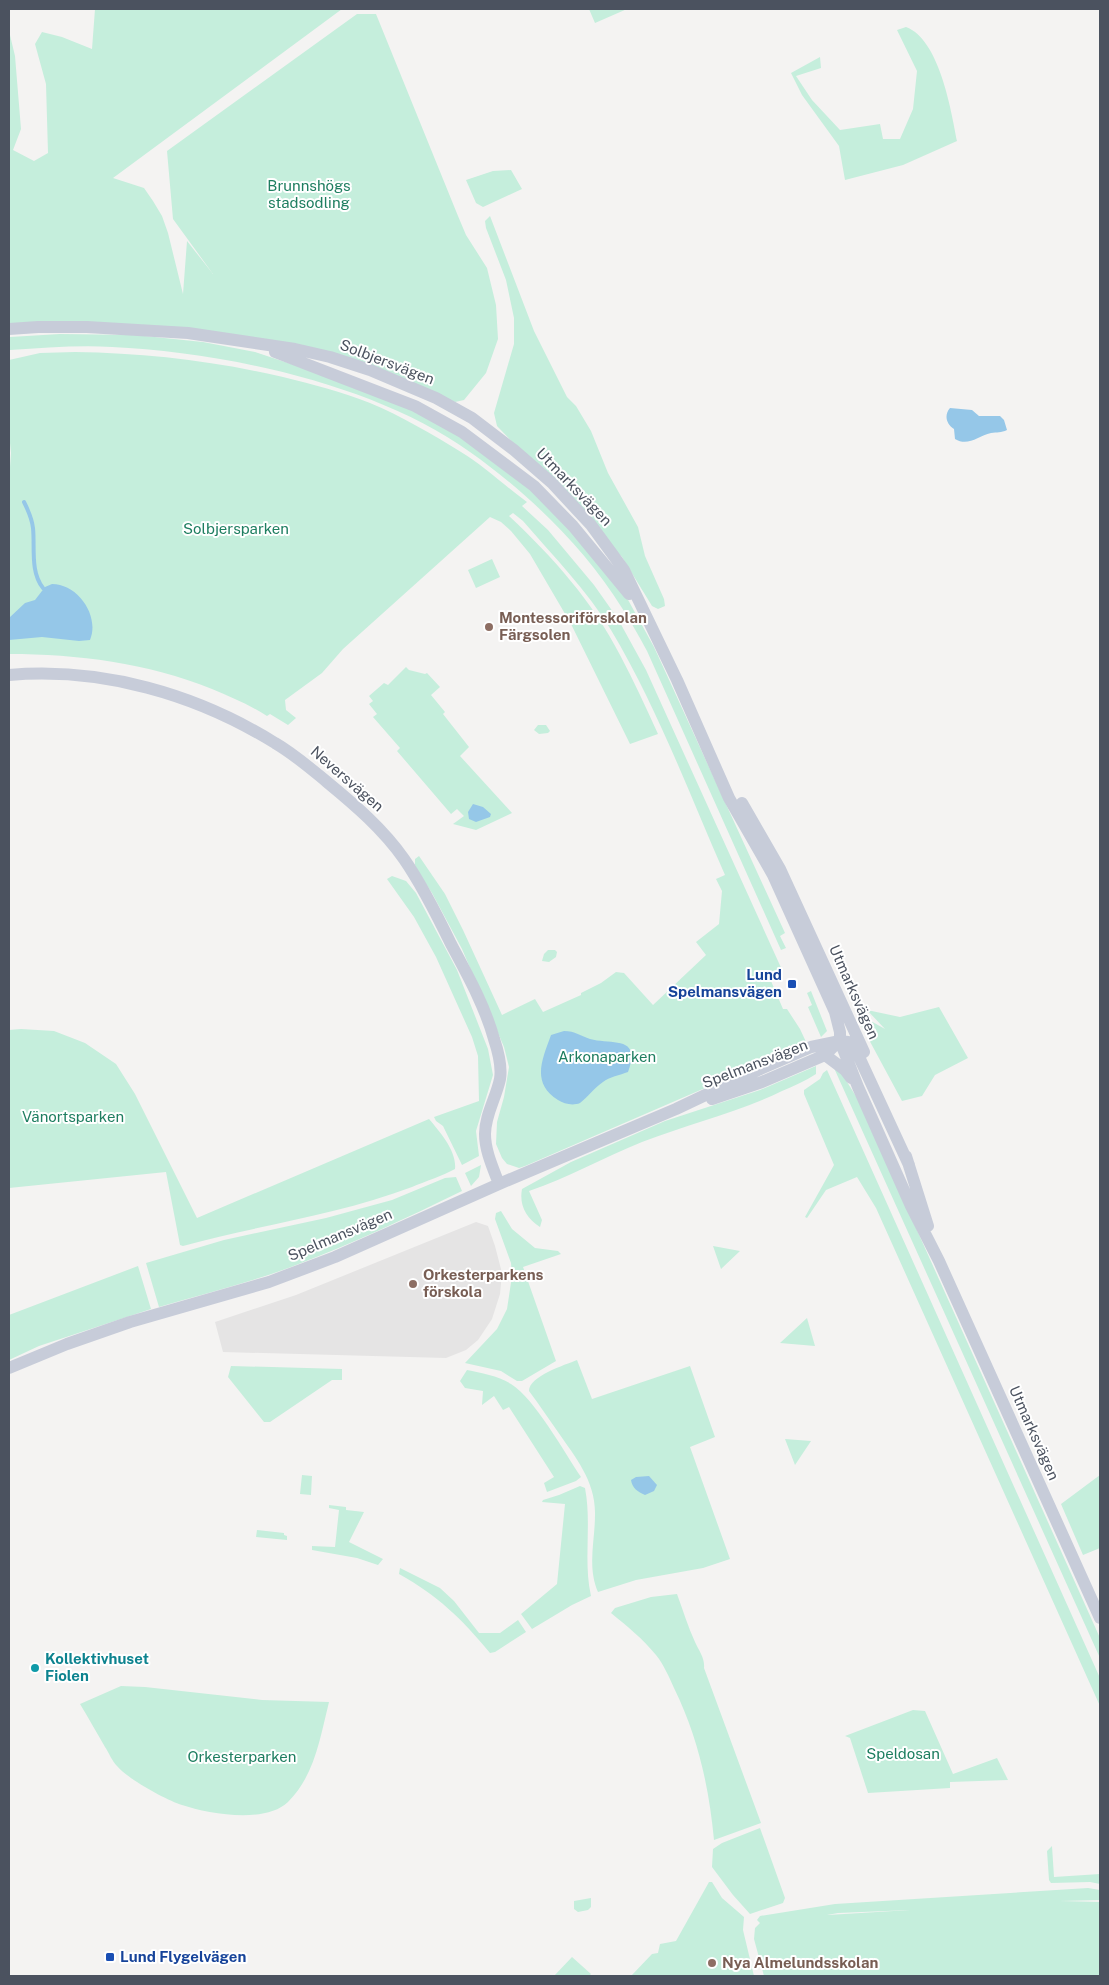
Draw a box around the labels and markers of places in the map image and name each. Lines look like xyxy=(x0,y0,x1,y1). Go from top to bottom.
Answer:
place label: Montessoriförskolan Färgsolen xyxy=(499,609,647,643)
marker: Montessoriförskolan Färgsolen xyxy=(483,621,495,633)
place label: Lund Spelmansvägen xyxy=(668,966,782,1000)
marker: Lund Spelmansvägen xyxy=(786,978,798,990)
place label: Orkesterparkens förskola xyxy=(423,1266,543,1300)
marker: Orkesterparkens förskola xyxy=(407,1278,419,1290)
place label: Kollektivhuset Fiolen xyxy=(45,1650,149,1684)
marker: Kollektivhuset Fiolen xyxy=(29,1662,41,1674)
place label: Lund Flygelvägen xyxy=(120,1948,246,1965)
marker: Lund Flygelvägen xyxy=(104,1951,116,1963)
place label: Nya Almelundsskolan xyxy=(722,1954,878,1971)
marker: Nya Almelundsskolan xyxy=(706,1957,718,1969)

